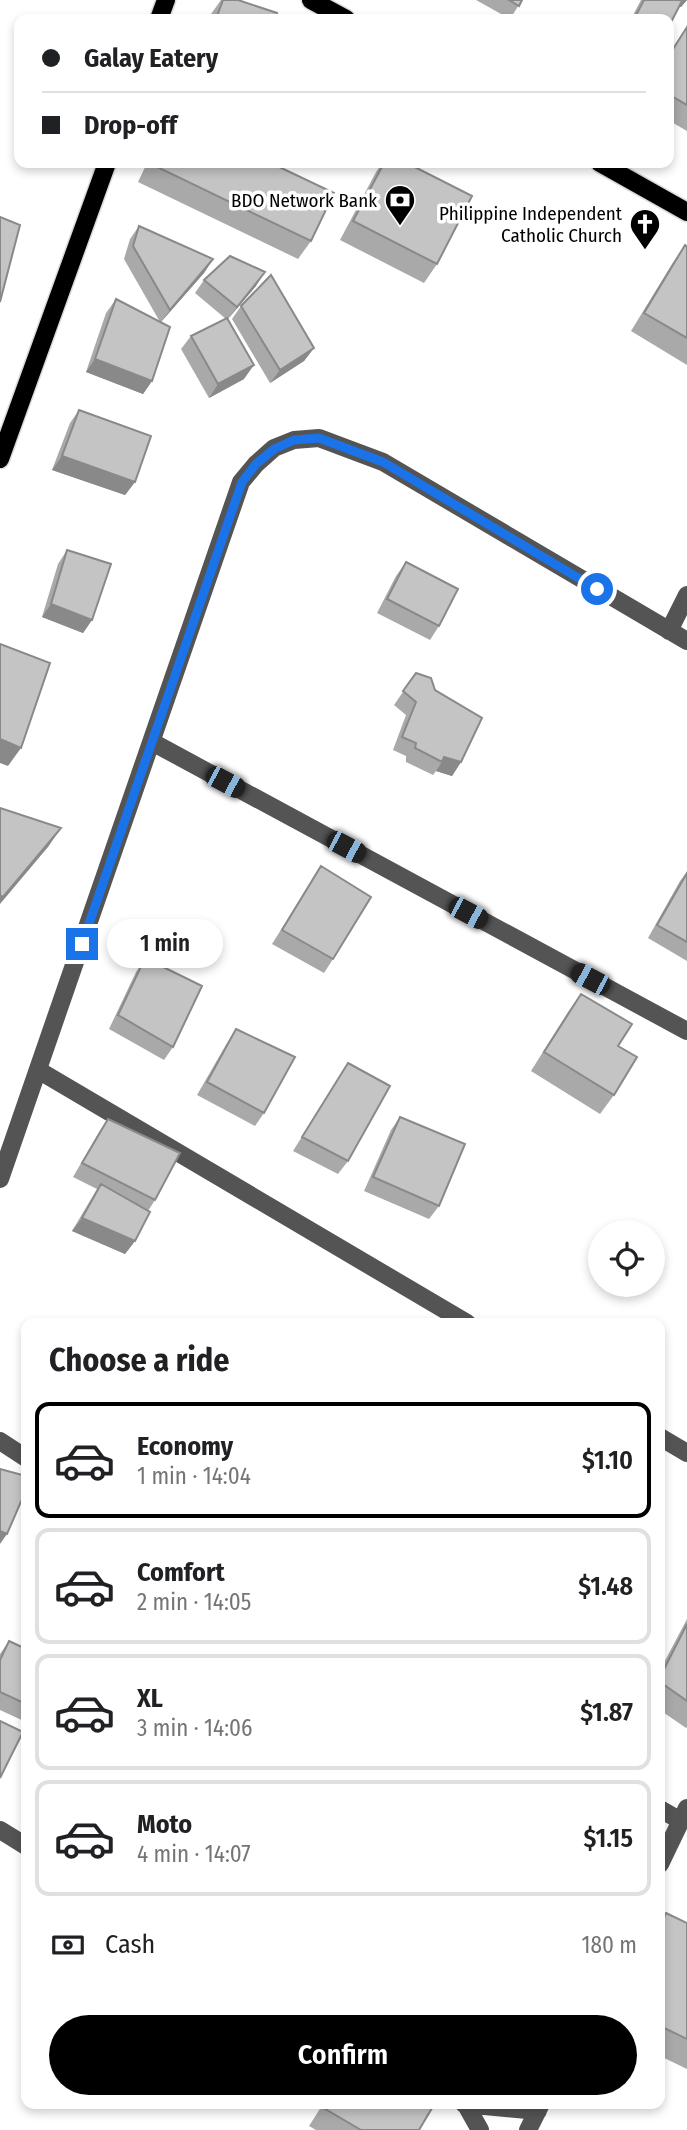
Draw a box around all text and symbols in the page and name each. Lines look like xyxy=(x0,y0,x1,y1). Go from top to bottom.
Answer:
text: Galay Eatery xyxy=(84,43,218,74)
text: Drop-off xyxy=(84,110,177,141)
bank icon: BDO Network Bank xyxy=(383,183,417,227)
place label: BDO Network Bank xyxy=(231,189,377,212)
place label: Philippine Independent Catholic Church xyxy=(439,202,623,247)
church icon: Philippine Independent Catholic Church xyxy=(628,207,662,251)
route start xyxy=(581,573,613,605)
car xyxy=(202,763,249,801)
car xyxy=(323,828,370,866)
car xyxy=(445,894,492,932)
callout: 1 min xyxy=(106,920,222,968)
route end xyxy=(66,928,98,960)
text: 1 min xyxy=(140,929,190,957)
car xyxy=(567,960,614,998)
map controls xyxy=(588,1220,665,1297)
button: locate xyxy=(588,1220,665,1297)
text: Choose a ride xyxy=(49,1341,230,1379)
icon: car xyxy=(53,1429,116,1492)
text: Economy xyxy=(137,1431,233,1462)
text: $1.10 xyxy=(582,1445,633,1476)
text: 1 min · 14:04 xyxy=(137,1462,251,1490)
icon: car xyxy=(53,1555,116,1618)
text: Comfort xyxy=(137,1557,225,1588)
text: $1.48 xyxy=(578,1571,633,1602)
text: 2 min · 14:05 xyxy=(137,1588,251,1616)
icon: car xyxy=(53,1681,116,1744)
text: XL xyxy=(137,1683,163,1714)
text: $1.87 xyxy=(580,1697,633,1728)
text: 3 min · 14:06 xyxy=(137,1714,252,1742)
icon: car xyxy=(53,1807,116,1870)
text: Moto xyxy=(137,1809,192,1840)
text: $1.15 xyxy=(584,1823,633,1854)
text: 4 min · 14:07 xyxy=(137,1840,251,1868)
icon: cash xyxy=(49,1926,87,1964)
text: Cash xyxy=(105,1929,155,1960)
text: 180 m xyxy=(581,1931,637,1959)
button: Confirm xyxy=(49,2015,637,2095)

